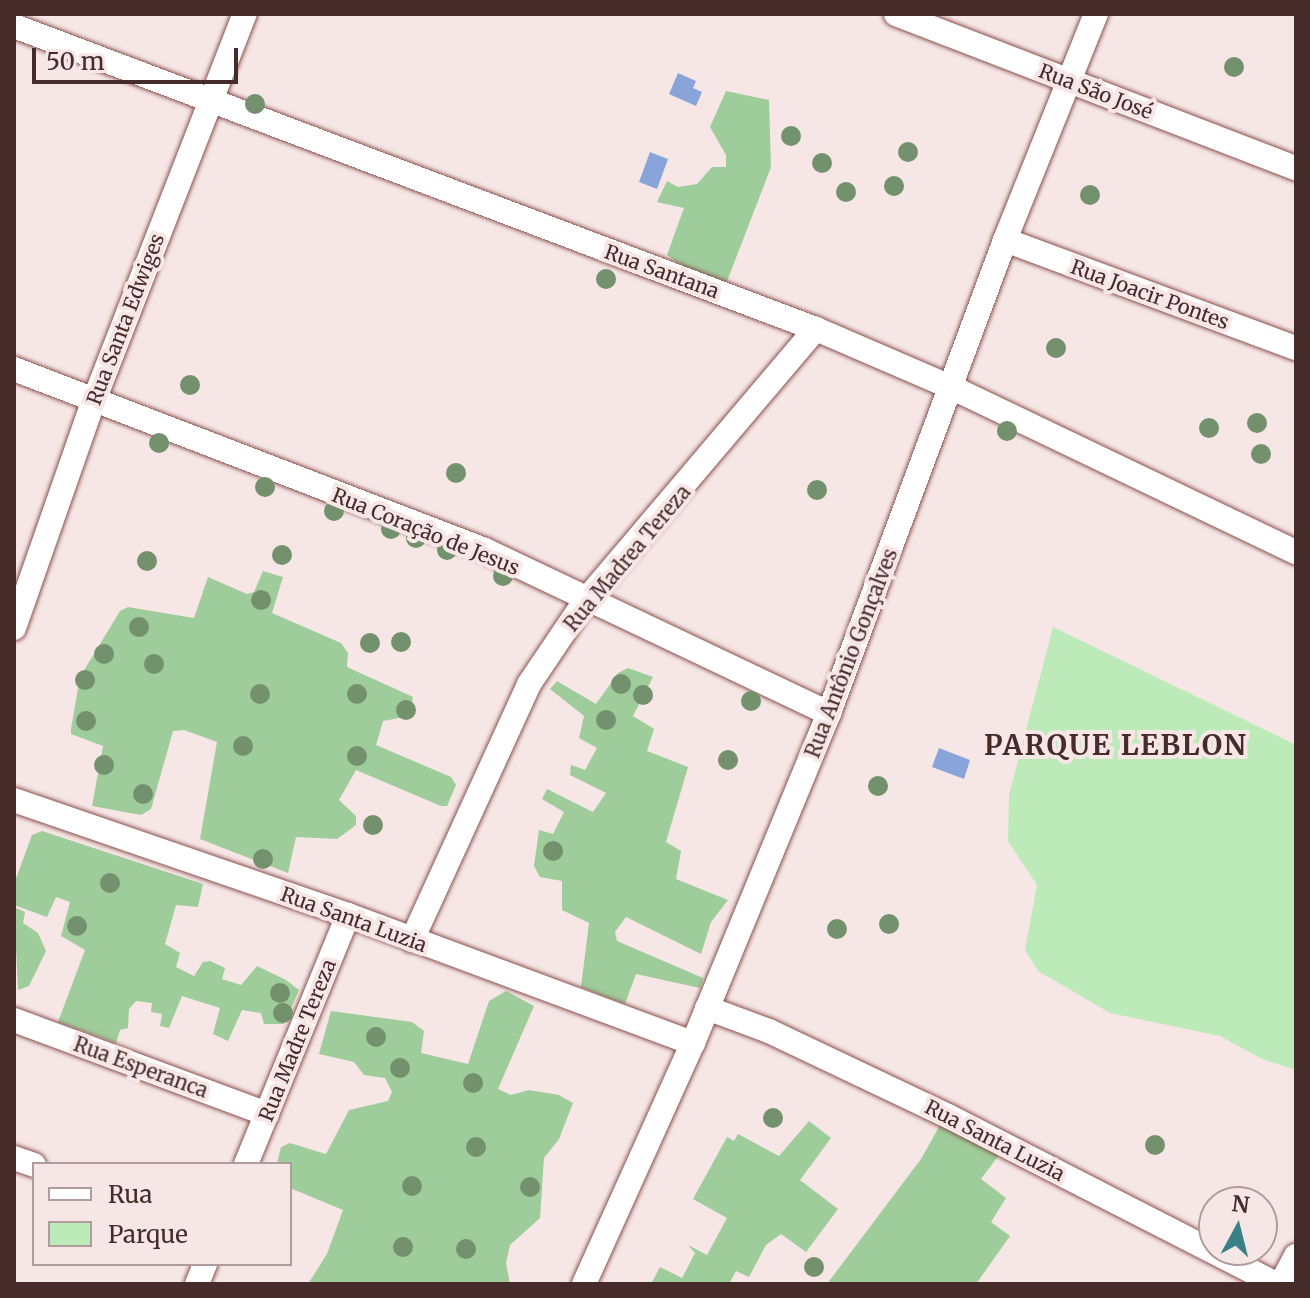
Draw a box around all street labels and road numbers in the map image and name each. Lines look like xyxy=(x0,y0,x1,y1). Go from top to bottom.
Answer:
street label: Rua São José xyxy=(1036,58,1156,124)
street label: Rua Santa Edwiges xyxy=(81,230,169,408)
street label: Rua Santana xyxy=(601,239,723,303)
street label: Rua Joacir Pontes xyxy=(1068,254,1232,334)
street label: Rua Madrea Tereza xyxy=(559,480,695,636)
street label: Rua Coração de Jesus xyxy=(329,482,523,580)
street label: Rua Antônio Gonçalves xyxy=(800,545,902,761)
street label: Rua Santa Luzia xyxy=(278,881,430,957)
street label: Rua Madre Tereza xyxy=(254,955,340,1125)
street label: Rua Esperanca xyxy=(71,1032,211,1102)
street label: Rua Santa Luzia xyxy=(921,1094,1069,1186)

